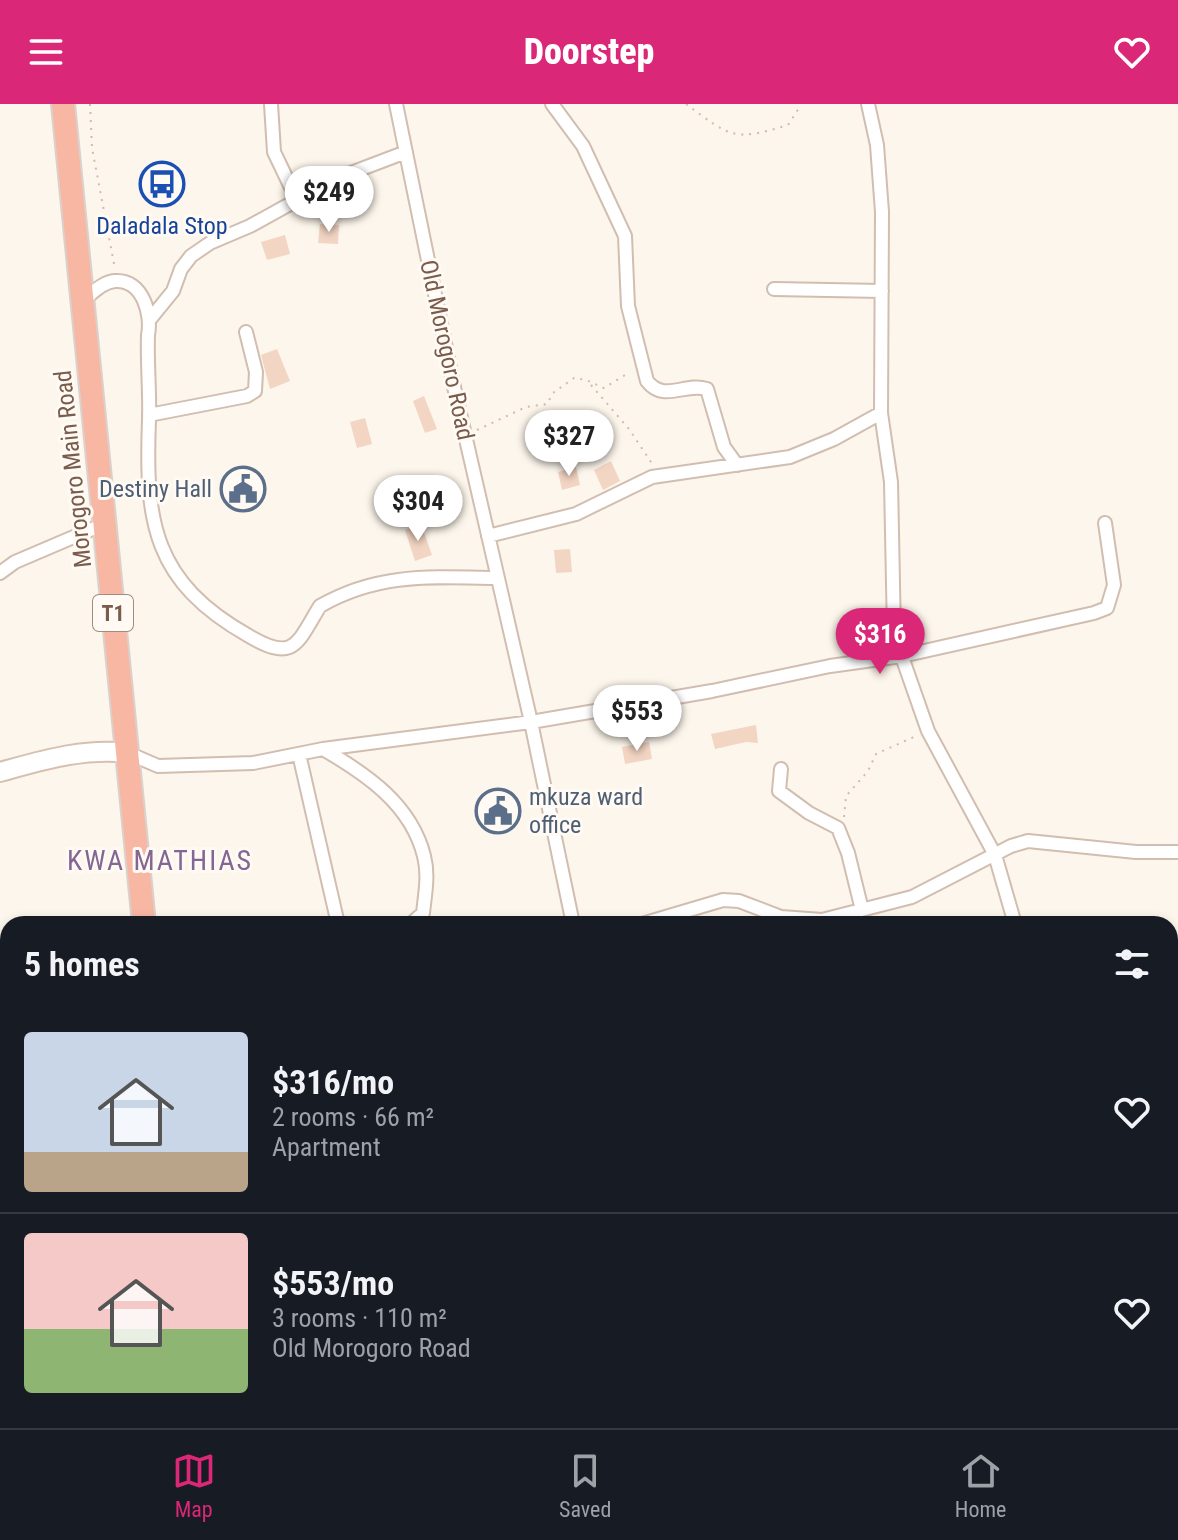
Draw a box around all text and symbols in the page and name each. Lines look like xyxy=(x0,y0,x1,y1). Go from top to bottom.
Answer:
icon: menu xyxy=(24,30,68,74)
icon: heart xyxy=(1110,30,1154,74)
text: Doorstep xyxy=(524,31,654,73)
bus stop icon: Daladala Stop xyxy=(138,160,186,208)
pin: $249 xyxy=(282,166,376,234)
text: $249 xyxy=(303,177,355,207)
place label: Daladala Stop xyxy=(96,212,228,240)
street label: Old Morogoro Road xyxy=(414,257,480,443)
street label: Morogoro Main Road xyxy=(49,369,97,569)
pin: $327 xyxy=(522,410,616,478)
text: $327 xyxy=(543,421,595,451)
public building icon: Destiny Hall xyxy=(219,465,267,513)
place label: Destiny Hall xyxy=(99,475,212,503)
pin: $304 xyxy=(371,475,465,543)
text: $304 xyxy=(392,486,444,516)
road number: T1 xyxy=(93,595,133,631)
pin: $316 xyxy=(833,608,927,676)
text: $316 xyxy=(854,619,906,649)
pin: $553 xyxy=(590,685,684,753)
text: $553 xyxy=(611,696,663,726)
place label: mkuza ward office xyxy=(529,783,643,839)
public building icon: mkuza ward office xyxy=(474,787,522,835)
district label: KWA MATHIAS xyxy=(67,844,253,877)
icon: filters xyxy=(1110,942,1154,986)
text: 5 homes xyxy=(24,944,140,984)
text: $316/mo xyxy=(272,1062,394,1102)
icon: home xyxy=(88,1064,184,1160)
icon: heart xyxy=(1110,1090,1154,1134)
text: 2 rooms · 66 m² xyxy=(272,1102,434,1132)
text: Apartment xyxy=(272,1132,381,1162)
text: $553/mo xyxy=(272,1263,394,1303)
icon: home xyxy=(88,1265,184,1361)
icon: heart xyxy=(1110,1291,1154,1335)
text: 3 rooms · 110 m² xyxy=(272,1303,447,1333)
text: Old Morogoro Road xyxy=(272,1333,471,1363)
tab: Map xyxy=(172,1449,216,1522)
tab: Saved xyxy=(559,1449,611,1522)
tab: Home xyxy=(955,1449,1006,1522)

